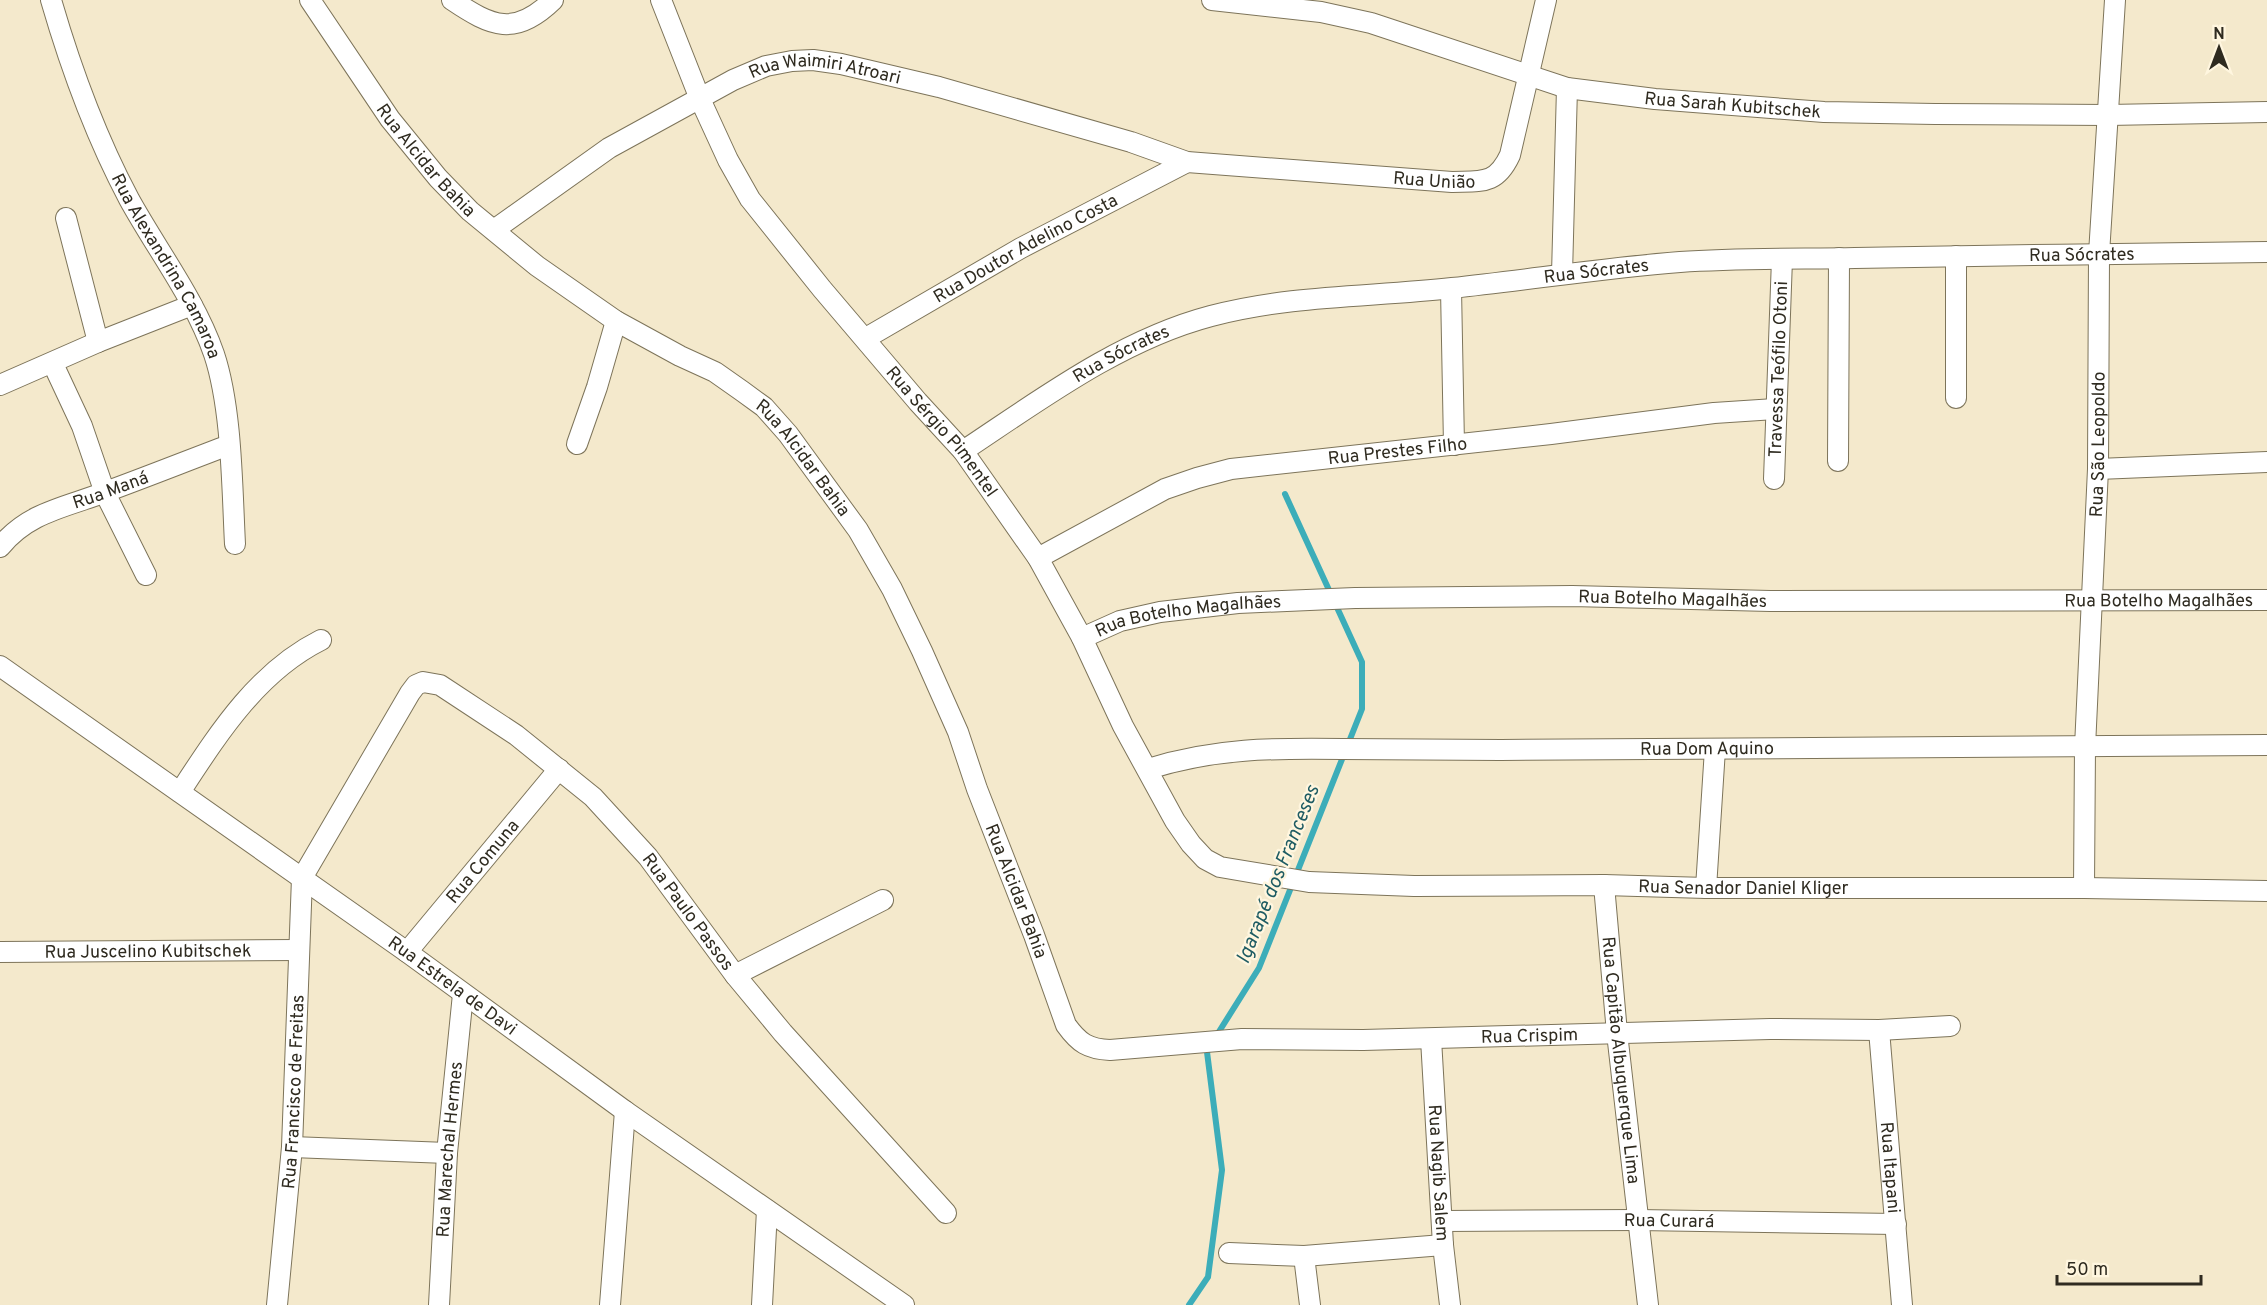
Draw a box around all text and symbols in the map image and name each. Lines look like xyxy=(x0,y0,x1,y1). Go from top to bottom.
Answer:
north arrow xyxy=(2189,18,2249,78)
text: N xyxy=(2213,25,2225,45)
street label: Rua Waimiri Atroari xyxy=(746,50,903,91)
street label: Rua Sarah Kubitschek xyxy=(1643,88,1822,125)
street label: Rua Alcidar Bahia xyxy=(370,100,480,223)
street label: Rua União xyxy=(1392,168,1476,195)
street label: Rua Alexandrina Camaroa xyxy=(105,170,225,362)
street label: Rua Doutor Adelino Costa xyxy=(930,190,1122,309)
street label: Rua Sócrates xyxy=(2029,244,2135,268)
street label: Rua Sócrates xyxy=(1543,255,1650,290)
street label: Travessa Teófilo Otoni xyxy=(1765,281,1794,458)
street label: Rua Sócrates xyxy=(1069,321,1173,389)
street label: Rua Sérgio Pimentel xyxy=(880,362,1002,502)
street label: Rua São Leopoldo xyxy=(2086,371,2111,518)
street label: Rua Alcidar Bahia xyxy=(751,395,854,522)
street label: Rua Prestes Filho xyxy=(1327,433,1468,471)
street label: Rua Maná xyxy=(70,467,152,516)
street label: Rua Botelho Magalhães xyxy=(1578,586,1767,614)
street label: Rua Botelho Magalhães xyxy=(2064,590,2253,613)
street label: Rua Botelho Magalhães xyxy=(1092,591,1282,644)
street label: Rua Dom Aquino xyxy=(1640,738,1774,762)
water label: Igarapé dos Franceses xyxy=(1231,781,1327,968)
street label: Rua Comuna xyxy=(442,815,525,909)
street label: Rua Alcidar Bahia xyxy=(979,821,1051,962)
street label: Rua Paulo Passos xyxy=(636,849,738,976)
street label: Rua Senador Daniel Kliger xyxy=(1638,876,1849,901)
street label: Rua Estrela de Davi xyxy=(383,932,521,1041)
street label: Rua Capitão Albuquerque Lima xyxy=(1596,936,1644,1185)
street label: Rua Juscelino Kubitschek xyxy=(44,940,252,965)
street label: Rua Francisco de Freitas xyxy=(278,994,311,1190)
street label: Rua Crispim xyxy=(1481,1024,1579,1050)
street label: Rua Marechal Hermes xyxy=(433,1060,469,1238)
street label: Rua Nagib Salem xyxy=(1422,1104,1453,1242)
street label: Rua Itapani xyxy=(1874,1121,1904,1214)
street label: Rua Curará xyxy=(1624,1210,1714,1234)
scale bar xyxy=(2057,1248,2201,1286)
text: 50 m xyxy=(2066,1259,2108,1282)

